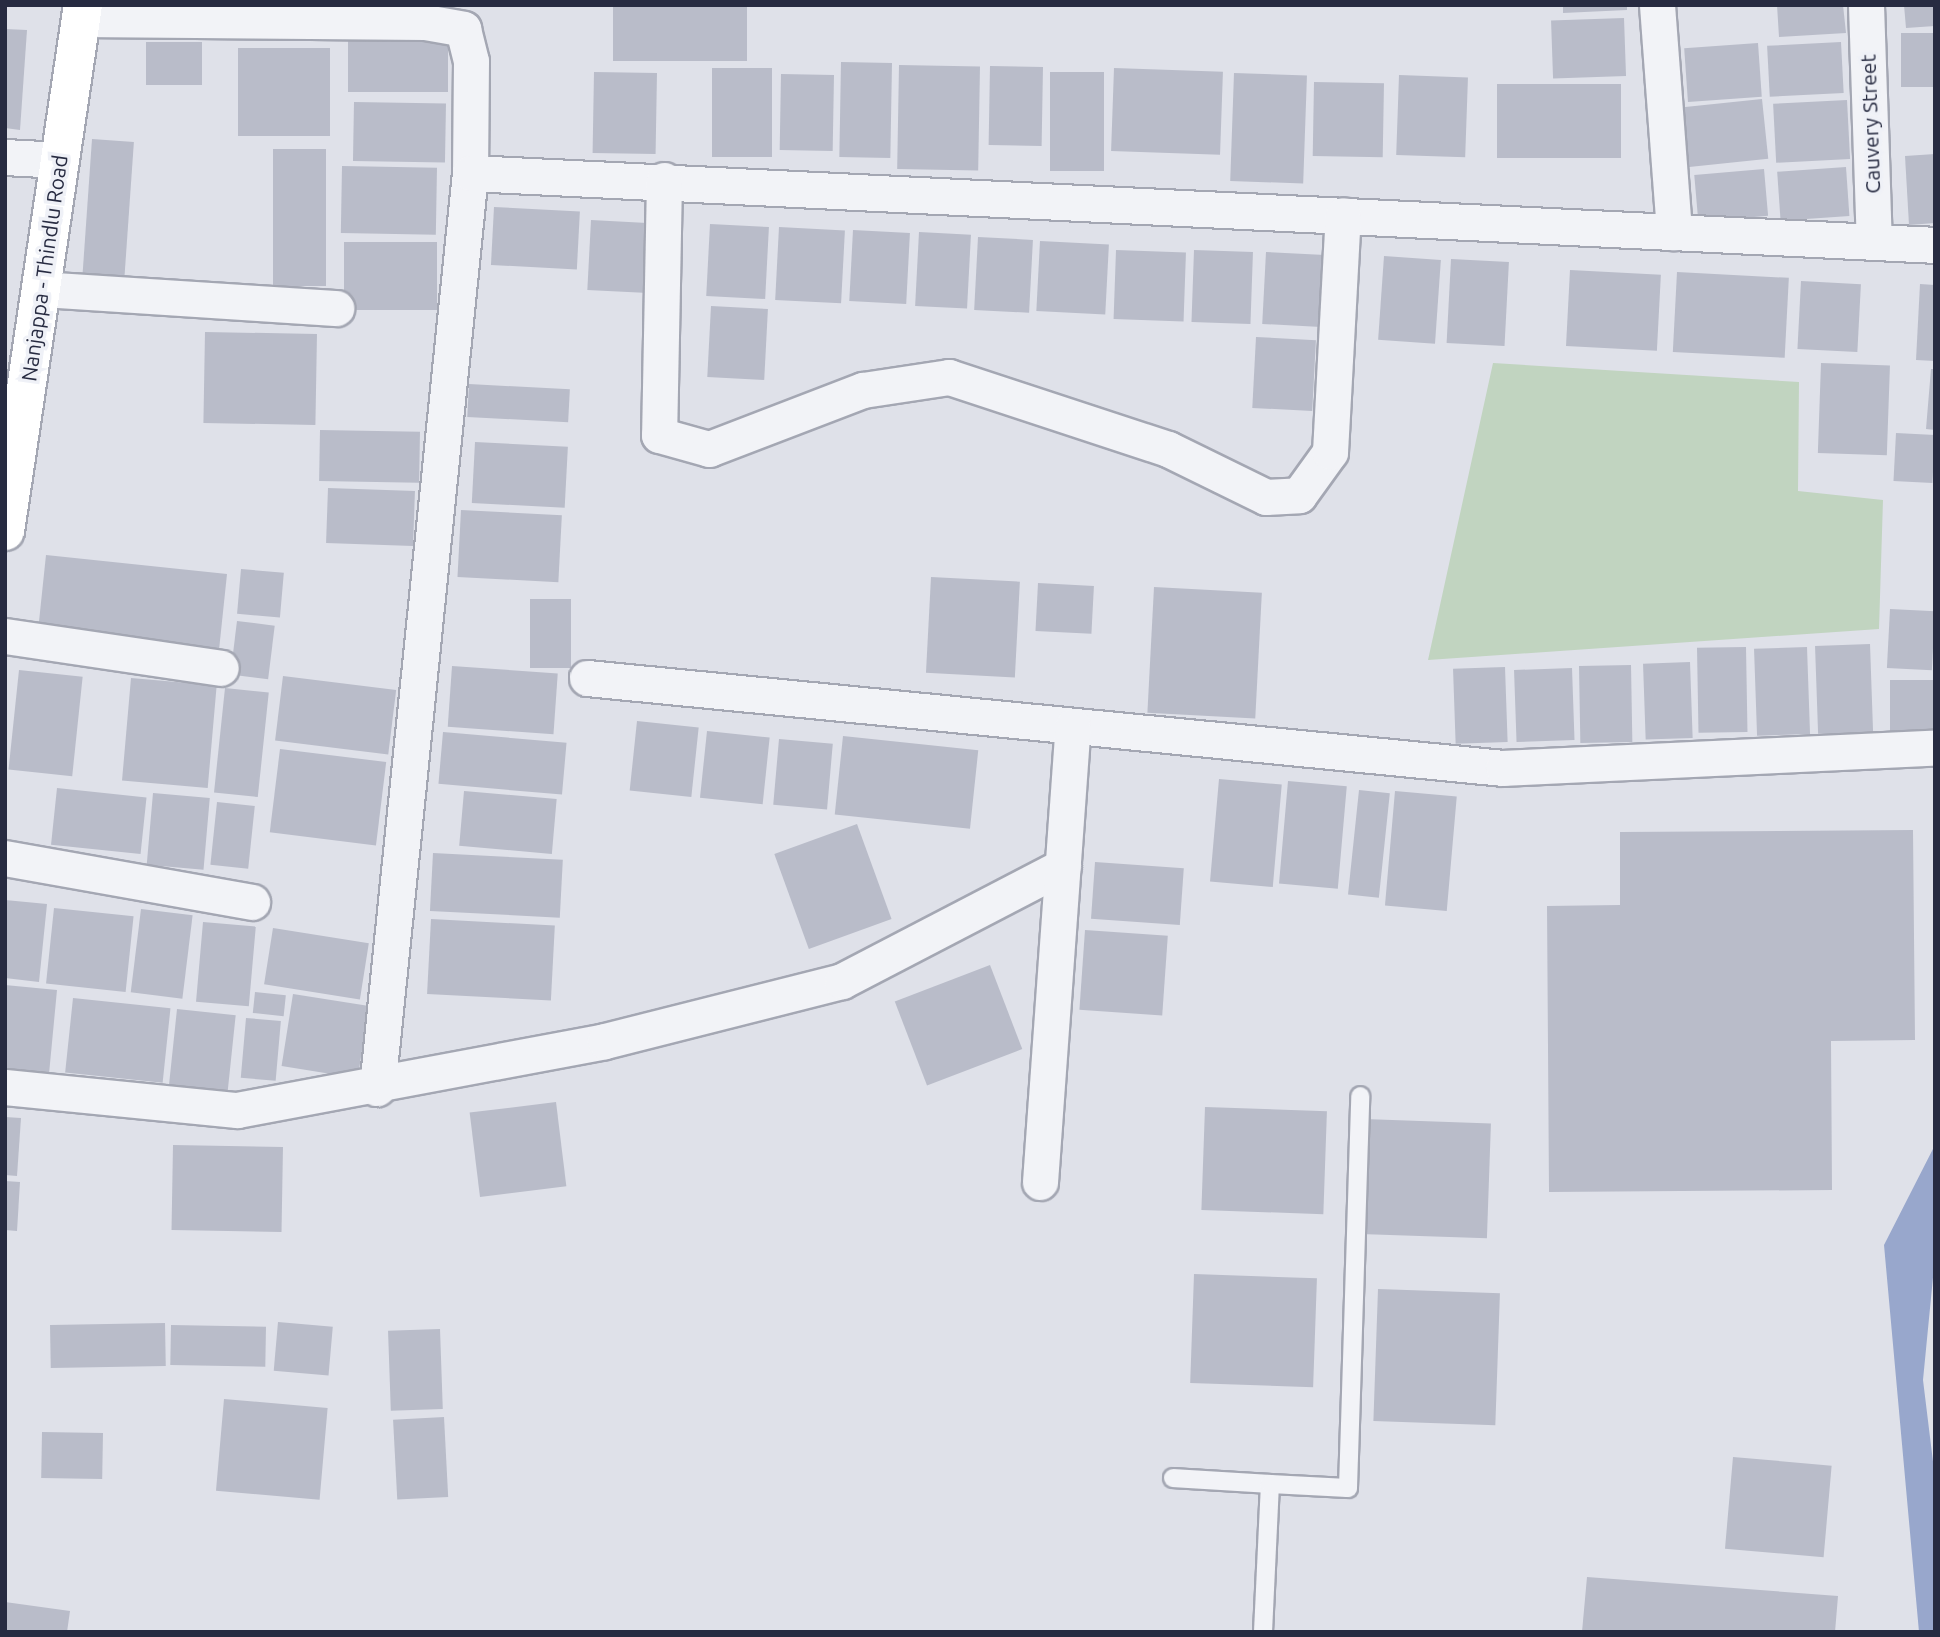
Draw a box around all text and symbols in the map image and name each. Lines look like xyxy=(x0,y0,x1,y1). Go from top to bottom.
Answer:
street label: Cauvery Street xyxy=(1855,54,1885,194)
street label: Nanjappa - Thindlu Road xyxy=(16,153,72,383)

